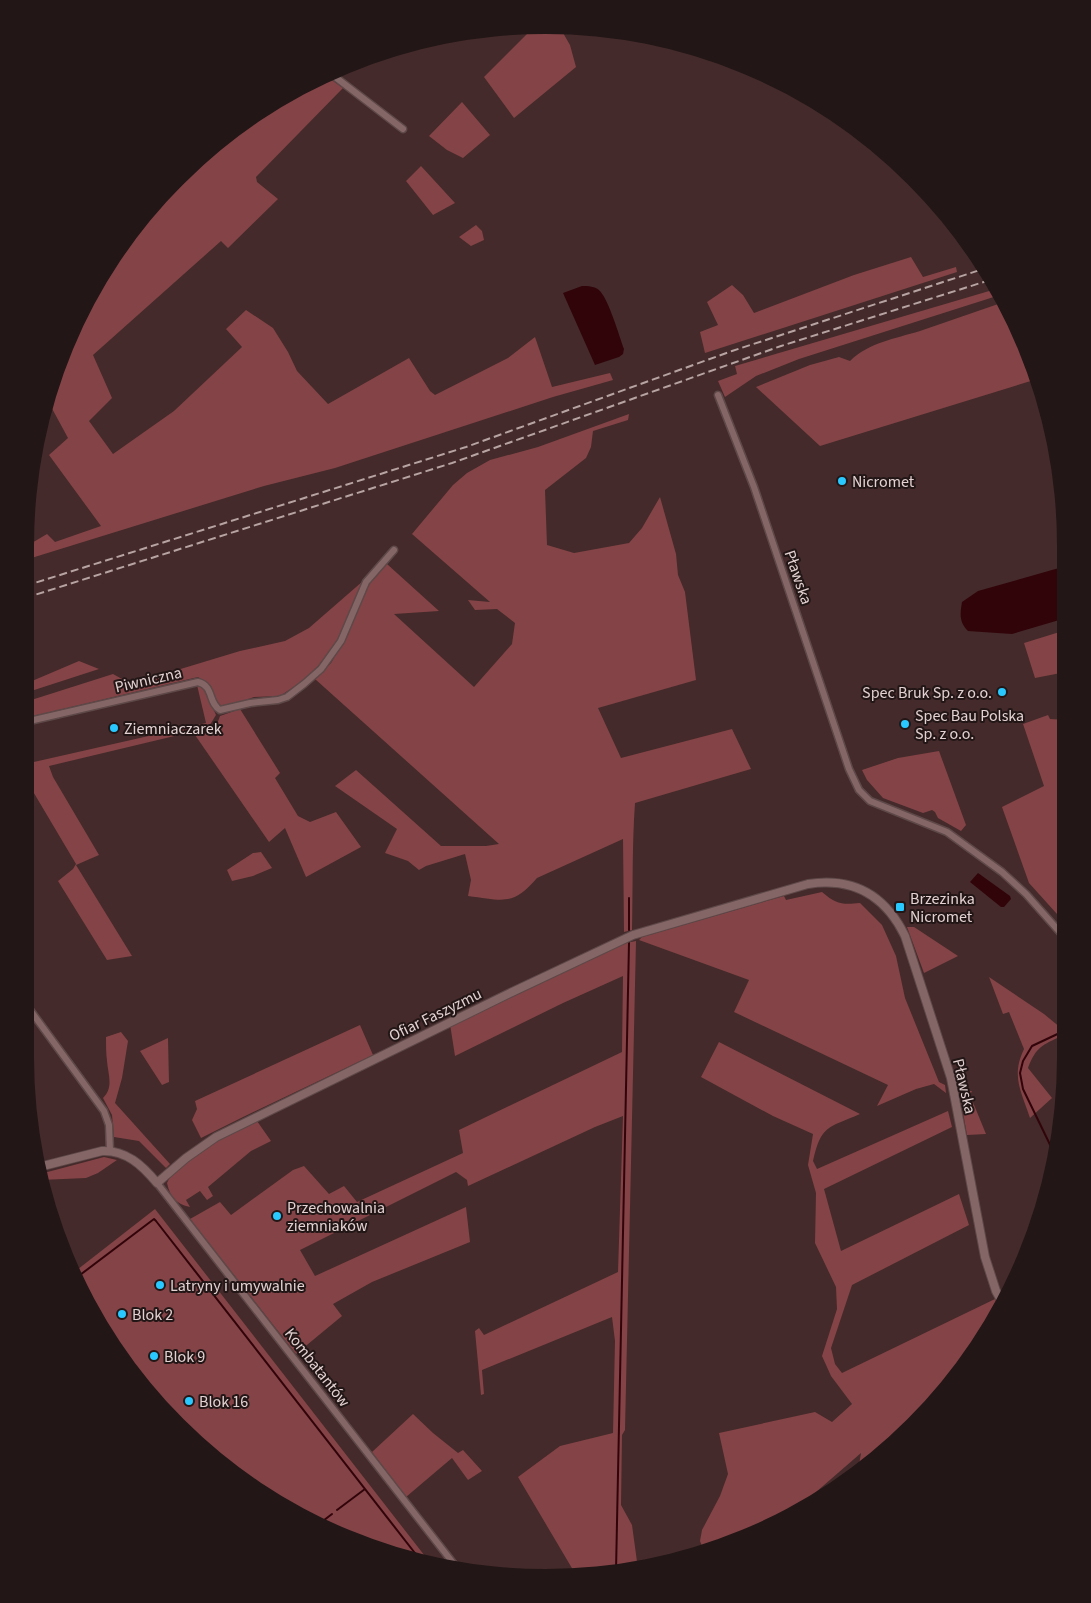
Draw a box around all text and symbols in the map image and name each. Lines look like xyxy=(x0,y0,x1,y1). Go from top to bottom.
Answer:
place label: Nicromet xyxy=(852,471,915,493)
marker: Nicromet xyxy=(836,475,848,487)
street label: Pławska xyxy=(779,547,818,607)
street label: Piwniczna xyxy=(113,662,184,698)
place label: Spec Bruk Sp. z o.o. xyxy=(862,682,992,704)
marker: Spec Bruk Sp. z o.o. xyxy=(996,686,1008,698)
place label: Spec Bau Polska Sp. z o.o. xyxy=(915,705,1024,745)
place label: Ziemniaczarek xyxy=(124,718,222,740)
marker: Spec Bau Polska Sp. z o.o. xyxy=(899,718,911,730)
marker: Ziemniaczarek xyxy=(108,722,120,734)
place label: Brzezinka Nicromet xyxy=(910,888,975,928)
marker: Brzezinka Nicromet xyxy=(894,901,906,913)
street label: Ofiar Faszyzmu xyxy=(385,983,486,1047)
street label: Pławska xyxy=(947,1057,981,1116)
place label: Przechowalnia ziemniaków xyxy=(287,1197,385,1237)
marker: Przechowalnia ziemniaków xyxy=(271,1210,283,1222)
place label: Latryny i umywalnie xyxy=(170,1275,305,1297)
marker: Latryny i umywalnie xyxy=(154,1279,166,1291)
place label: Blok 2 xyxy=(132,1304,173,1326)
marker: Blok 2 xyxy=(116,1308,128,1320)
street label: Kombatantów xyxy=(279,1324,355,1412)
place label: Blok 9 xyxy=(164,1346,205,1368)
marker: Blok 9 xyxy=(148,1350,160,1362)
place label: Blok 16 xyxy=(199,1391,248,1413)
marker: Blok 16 xyxy=(183,1395,195,1407)

